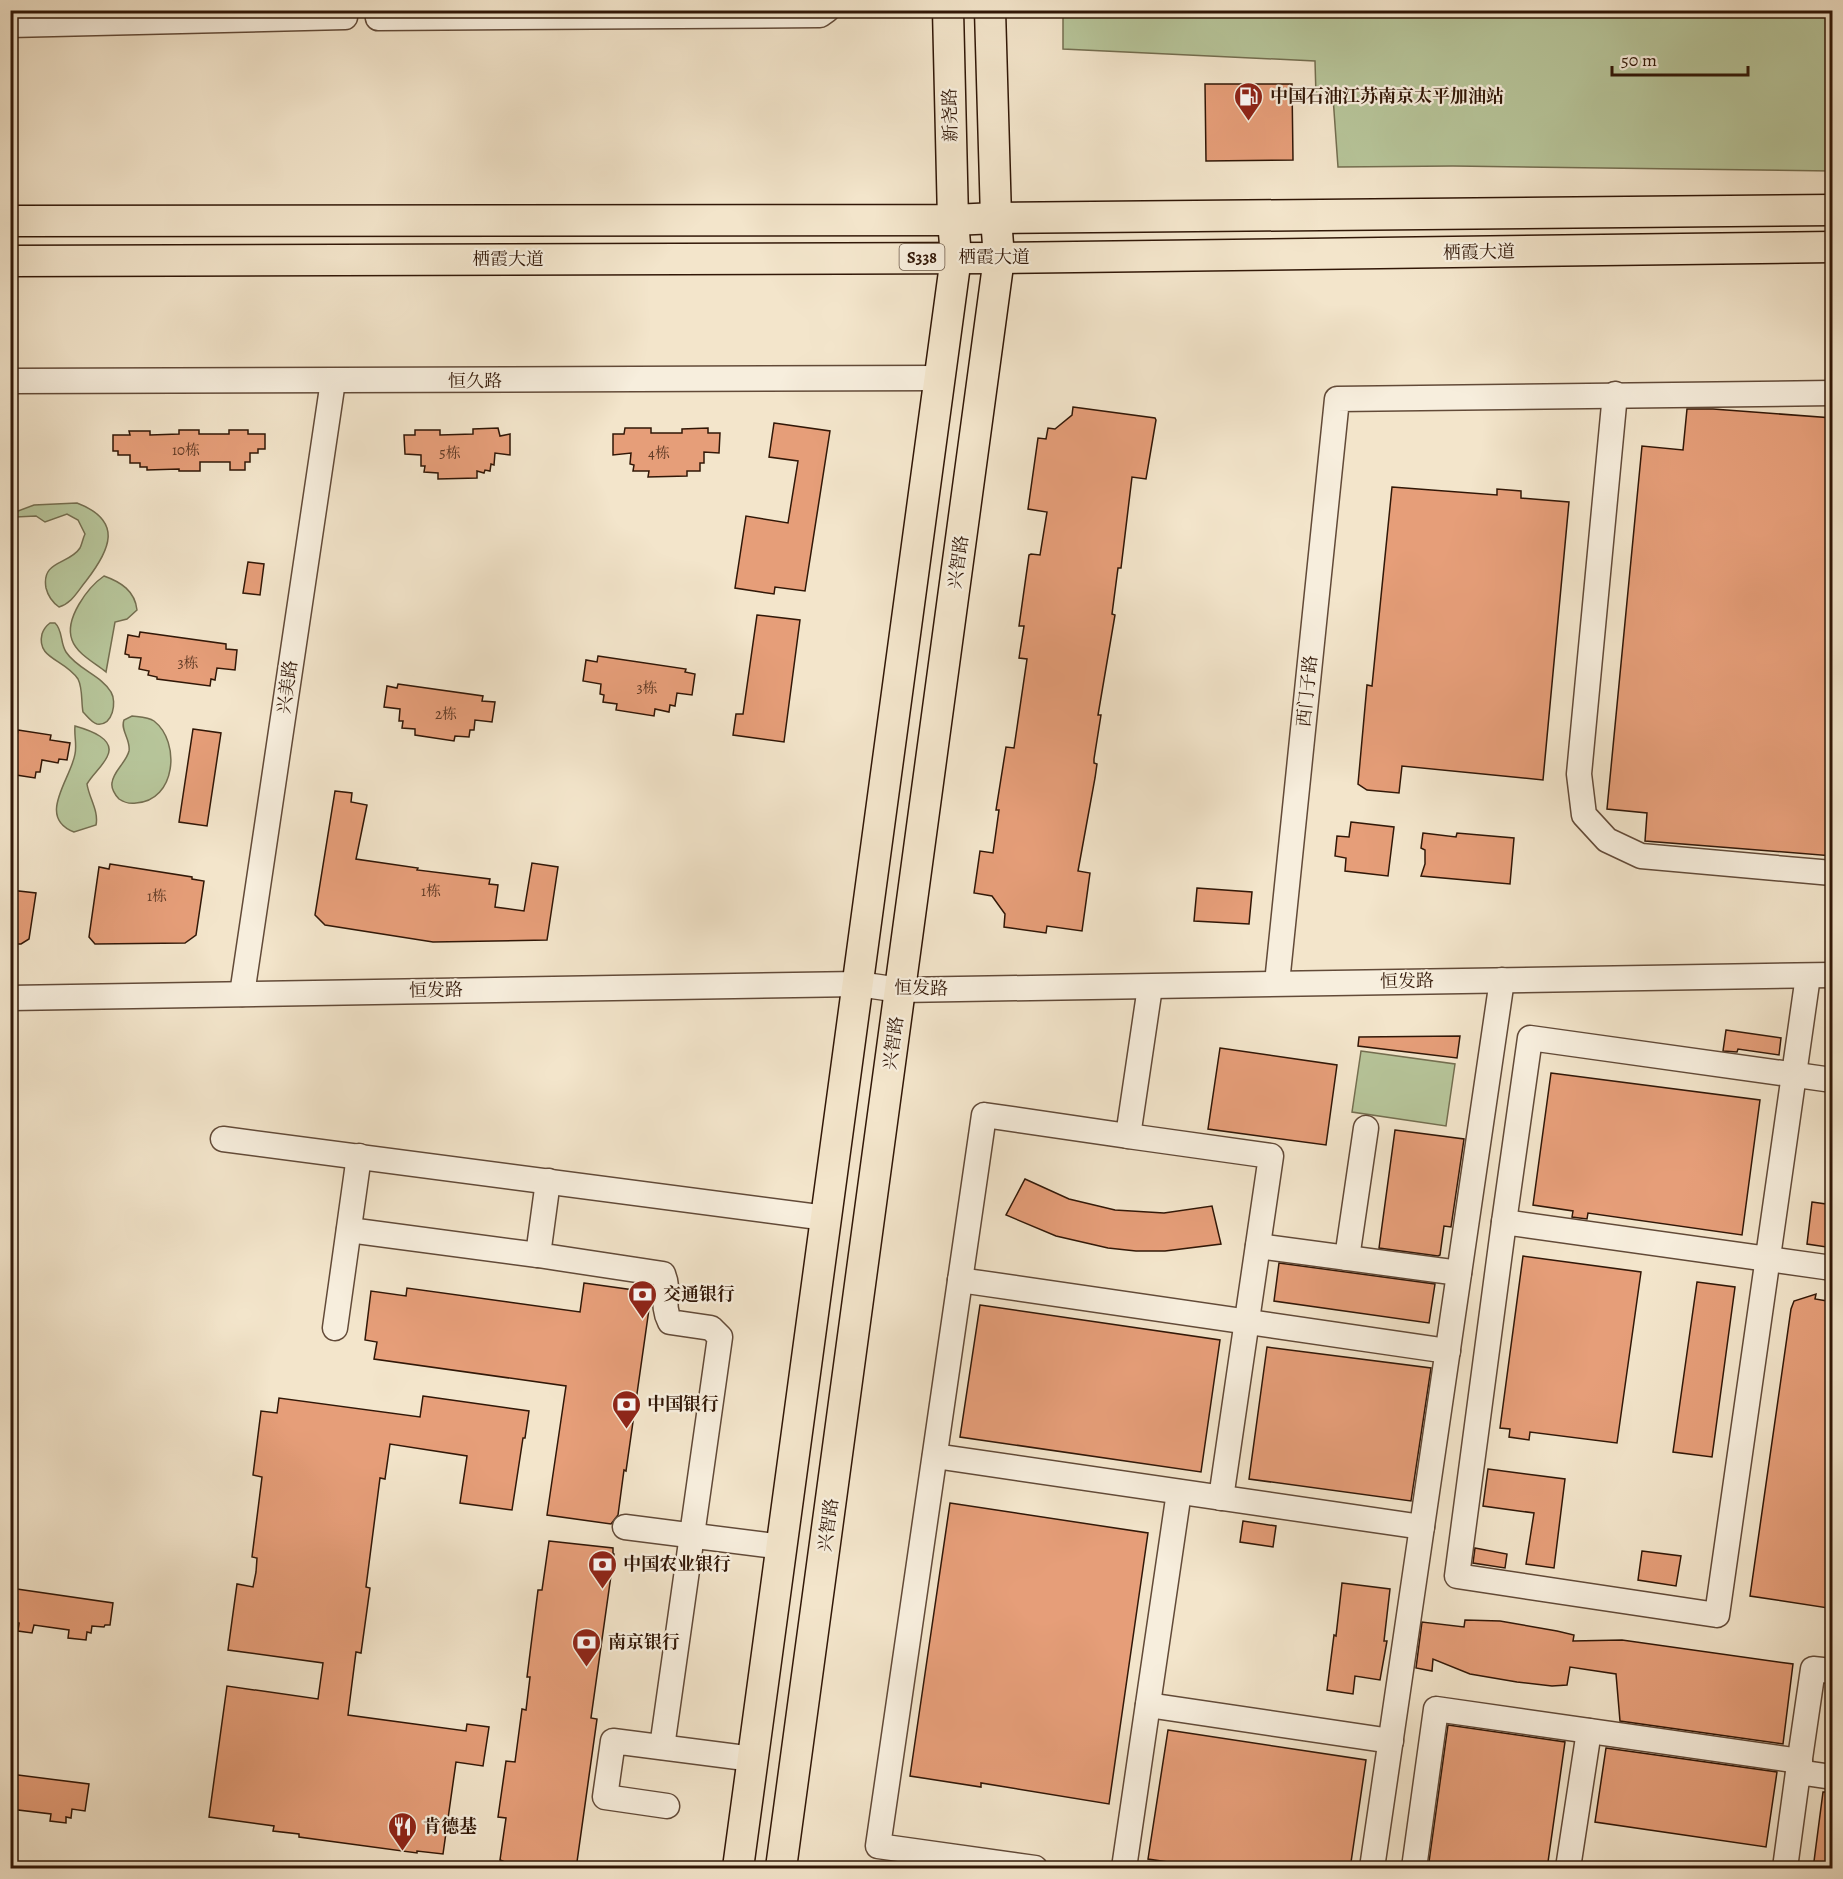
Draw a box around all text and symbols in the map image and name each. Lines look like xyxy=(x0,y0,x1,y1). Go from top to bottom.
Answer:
scale bar xyxy=(1612,39,1748,77)
text: 50 m xyxy=(1621,48,1657,72)
fuel station icon: 中国石油江苏南京太平加油站 xyxy=(1233,80,1265,122)
place label: 中国石油江苏南京太平加油站 xyxy=(1270,84,1504,108)
street label: 新尧路 xyxy=(938,88,962,142)
street label: 栖霞大道 xyxy=(1443,239,1515,265)
road number: S338 xyxy=(900,244,944,270)
street label: 栖霞大道 xyxy=(958,245,1030,269)
street label: 栖霞大道 xyxy=(472,247,544,271)
street label: 恒久路 xyxy=(448,369,502,393)
house number: 10栋 xyxy=(172,440,200,460)
house number: 5栋 xyxy=(439,443,461,463)
house number: 4栋 xyxy=(648,443,670,463)
street label: 兴智路 xyxy=(942,534,974,590)
house number: 3栋 xyxy=(177,653,199,673)
street label: 西门子路 xyxy=(1291,654,1323,728)
street label: 兴美路 xyxy=(271,659,303,715)
house number: 3栋 xyxy=(636,678,658,698)
house number: 2栋 xyxy=(435,704,457,724)
house number: 1栋 xyxy=(421,881,441,901)
house number: 1栋 xyxy=(147,886,167,906)
street label: 恒发路 xyxy=(1380,969,1434,993)
street label: 恒发路 xyxy=(894,976,948,1000)
street label: 恒发路 xyxy=(409,978,463,1002)
street label: 兴智路 xyxy=(877,1015,909,1071)
bank icon: 交通银行 xyxy=(626,1278,658,1320)
place label: 交通银行 xyxy=(663,1282,735,1306)
bank icon: 中国银行 xyxy=(610,1388,642,1430)
place label: 中国银行 xyxy=(647,1392,719,1416)
street label: 兴智路 xyxy=(812,1497,844,1553)
bank icon: 中国农业银行 xyxy=(586,1548,618,1590)
place label: 中国农业银行 xyxy=(623,1552,731,1576)
bank icon: 南京银行 xyxy=(571,1626,603,1668)
place label: 南京银行 xyxy=(608,1630,680,1654)
restaurant icon: 肯德基 xyxy=(386,1810,418,1852)
place label: 肯德基 xyxy=(423,1814,477,1838)

